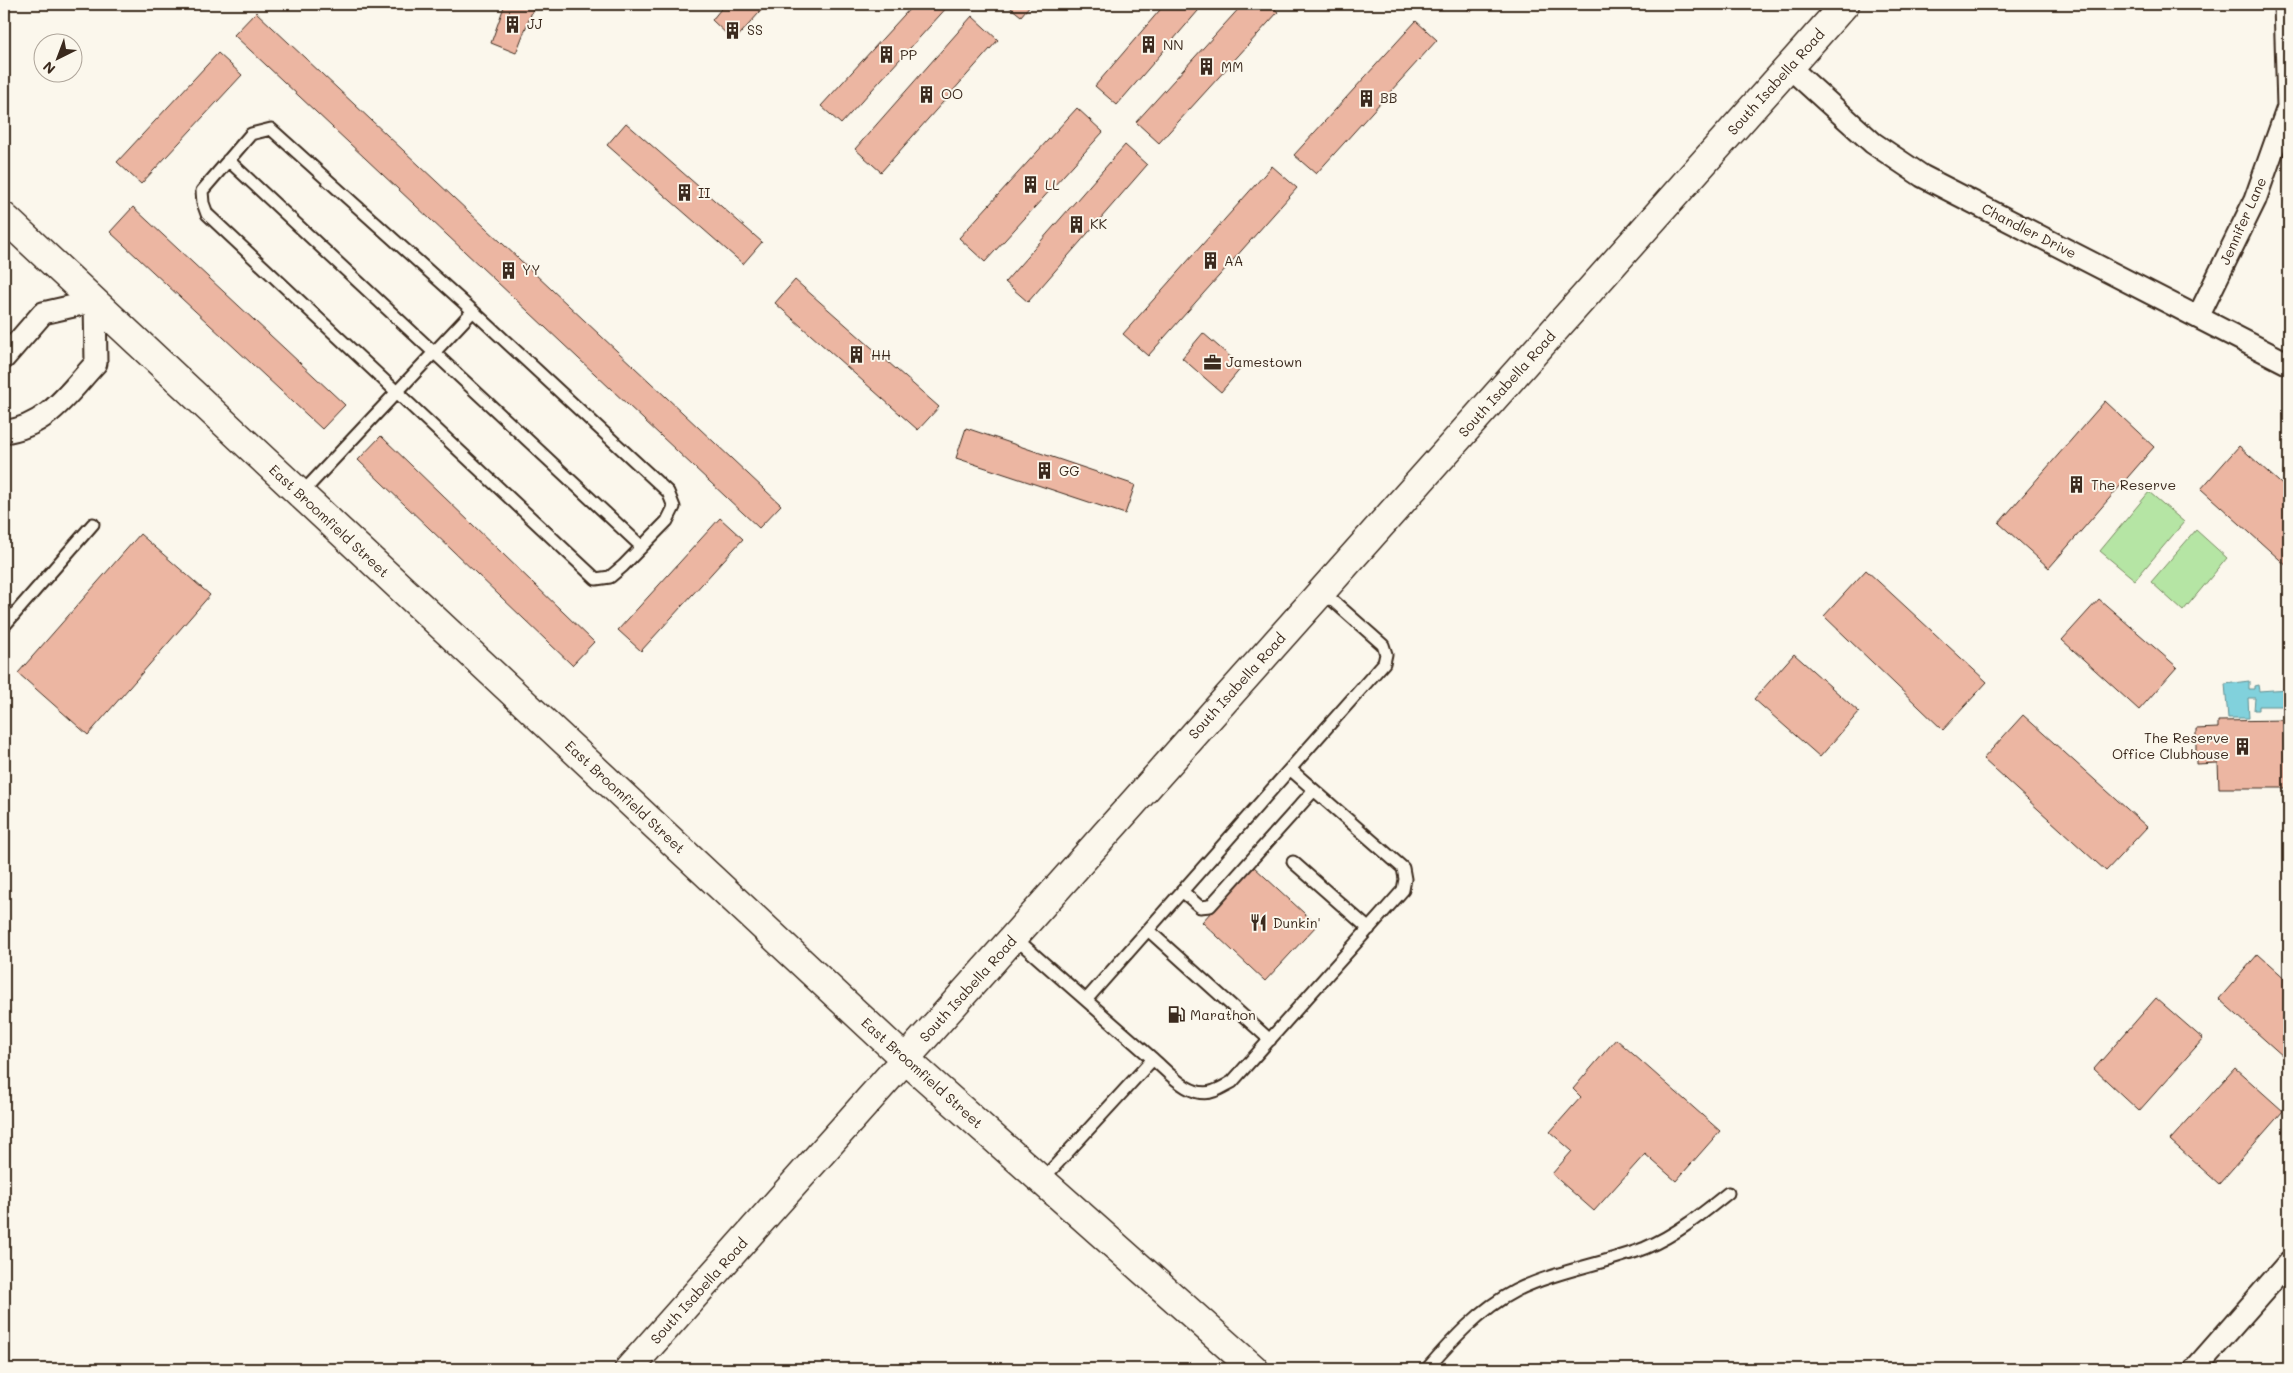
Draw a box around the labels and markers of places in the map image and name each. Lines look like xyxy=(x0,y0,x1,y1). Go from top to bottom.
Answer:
building icon: JJ xyxy=(503,14,523,34)
place label: JJ xyxy=(527,14,543,33)
building icon: SS xyxy=(723,20,743,40)
place label: SS xyxy=(747,20,763,39)
building icon: NN xyxy=(1139,35,1159,55)
place label: NN xyxy=(1163,35,1184,54)
building icon: PP xyxy=(876,45,896,65)
place label: PP xyxy=(900,45,918,64)
building icon: MM xyxy=(1197,57,1217,77)
place label: MM xyxy=(1221,57,1243,76)
building icon: OO xyxy=(917,84,937,104)
place label: OO xyxy=(941,84,963,103)
building icon: BB xyxy=(1356,88,1376,108)
place label: BB xyxy=(1380,88,1397,107)
building icon: LL xyxy=(1021,175,1041,195)
place label: LL xyxy=(1045,175,1060,194)
building icon: II xyxy=(674,183,694,203)
place label: II xyxy=(698,183,710,202)
building icon: KK xyxy=(1066,214,1086,234)
place label: KK xyxy=(1090,214,1107,233)
building icon: AA xyxy=(1200,251,1220,271)
place label: AA xyxy=(1224,251,1243,270)
building icon: YY xyxy=(498,260,518,280)
place label: YY xyxy=(522,260,540,279)
building icon: HH xyxy=(847,345,867,365)
place label: HH xyxy=(871,345,891,364)
office icon: Jamestown xyxy=(1202,352,1222,372)
place label: Jamestown xyxy=(1226,352,1302,371)
building icon: GG xyxy=(1035,461,1055,481)
place label: GG xyxy=(1059,461,1080,480)
building icon: The Reserve xyxy=(2067,475,2087,495)
place label: The Reserve xyxy=(2091,475,2176,494)
place label: The Reserve Office Clubhouse xyxy=(2112,728,2229,763)
building icon: The Reserve Office Clubhouse xyxy=(2233,736,2253,756)
restaurant icon: Dunkin' xyxy=(1249,913,1269,933)
place label: Dunkin' xyxy=(1273,913,1321,932)
fuel station icon: Marathon xyxy=(1166,1005,1186,1025)
place label: Marathon xyxy=(1190,1005,1256,1024)

